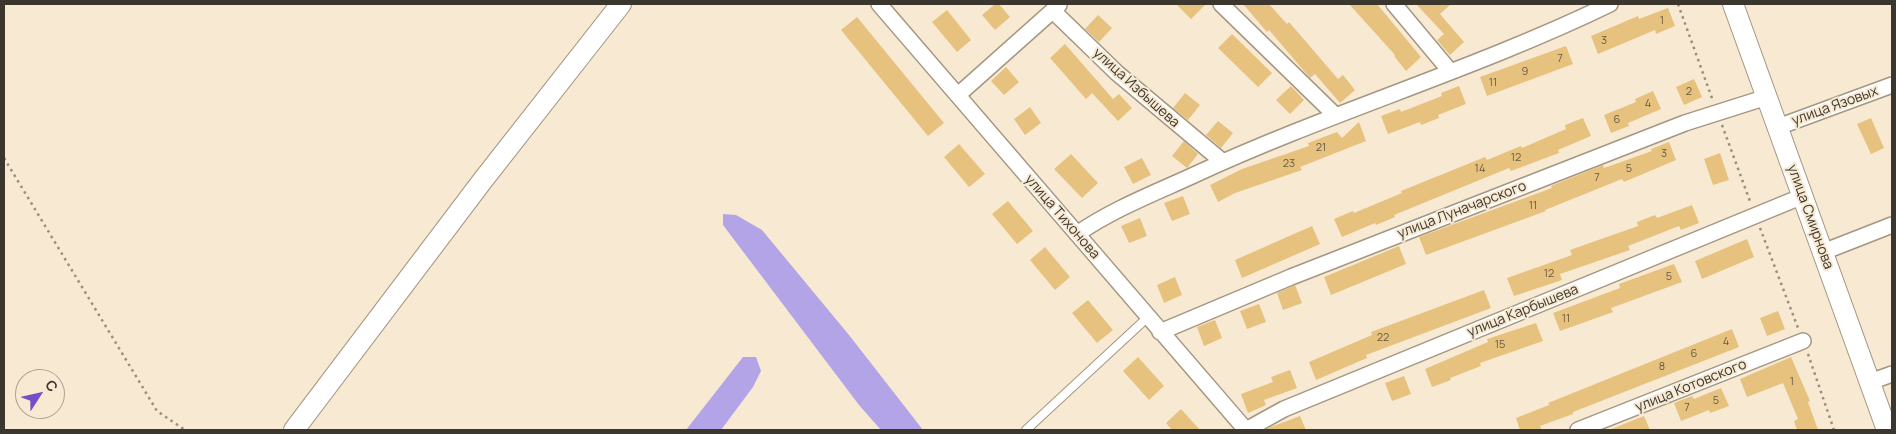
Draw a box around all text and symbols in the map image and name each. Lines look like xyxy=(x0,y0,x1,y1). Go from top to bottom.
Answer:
house number: 1 xyxy=(1660,14,1664,28)
house number: 3 xyxy=(1601,34,1607,48)
street label: улица Избышева xyxy=(1089,45,1183,131)
house number: 7 xyxy=(1557,52,1563,66)
house number: 9 xyxy=(1522,65,1528,79)
house number: 11 xyxy=(1489,76,1497,90)
street label: улица Язовых xyxy=(1789,83,1881,129)
house number: 2 xyxy=(1686,85,1692,99)
house number: 4 xyxy=(1645,97,1651,111)
house number: 6 xyxy=(1614,113,1620,127)
house number: 21 xyxy=(1316,141,1326,155)
house number: 3 xyxy=(1661,147,1667,161)
house number: 12 xyxy=(1511,151,1521,165)
house number: 23 xyxy=(1283,157,1295,171)
house number: 14 xyxy=(1475,162,1485,176)
house number: 5 xyxy=(1626,162,1632,176)
street label: улица Смирнова xyxy=(1783,162,1837,272)
house number: 7 xyxy=(1594,171,1600,185)
street label: улица Тихонова xyxy=(1021,172,1103,262)
street label: улица Луначарского xyxy=(1395,178,1529,242)
house number: 11 xyxy=(1529,199,1537,213)
house number: 12 xyxy=(1544,267,1554,281)
house number: 5 xyxy=(1666,270,1672,284)
street label: улица Карбышева xyxy=(1465,281,1581,341)
house number: 11 xyxy=(1562,312,1570,326)
house number: 22 xyxy=(1377,331,1389,345)
house number: 4 xyxy=(1723,335,1729,349)
house number: 15 xyxy=(1495,338,1505,352)
house number: 6 xyxy=(1691,347,1697,361)
street label: улица Котовского xyxy=(1633,356,1749,416)
house number: 8 xyxy=(1659,360,1665,374)
north arrow xyxy=(15,369,65,419)
house number: 1 xyxy=(1790,375,1794,389)
text: С xyxy=(41,376,63,395)
house number: 5 xyxy=(1713,394,1719,408)
house number: 7 xyxy=(1684,401,1690,415)

